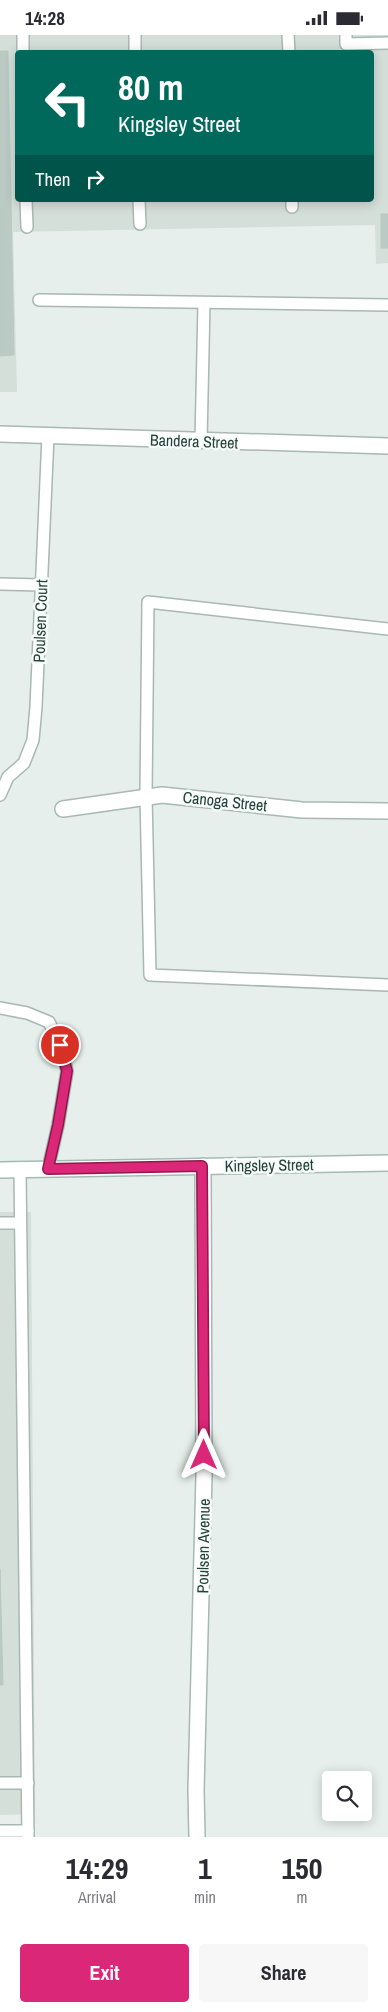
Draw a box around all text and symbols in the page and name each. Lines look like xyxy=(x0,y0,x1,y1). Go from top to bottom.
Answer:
text: 14:28 xyxy=(25,5,65,31)
text: 80 m xyxy=(118,64,183,111)
icon: left xyxy=(35,70,100,135)
text: Kingsley Street xyxy=(118,109,240,139)
icon: right xyxy=(81,165,109,193)
text: Then xyxy=(35,166,71,192)
street label: Bandera Street xyxy=(150,428,239,454)
street label: Poulsen Court xyxy=(28,579,52,663)
street label: Canoga Street xyxy=(182,786,269,816)
pin xyxy=(39,1024,81,1066)
icon: arrive xyxy=(46,1031,74,1059)
street label: Kingsley Street xyxy=(224,1153,314,1177)
position arrow xyxy=(177,1428,229,1480)
street label: Poulsen Avenue xyxy=(191,1499,215,1593)
map controls xyxy=(322,1771,372,1821)
button: search xyxy=(322,1771,372,1821)
text: 14:29 xyxy=(66,1848,128,1888)
text: 1 xyxy=(198,1848,212,1888)
text: 150 xyxy=(281,1848,322,1888)
text: Arrival xyxy=(78,1886,116,1908)
text: min xyxy=(194,1886,216,1908)
text: m xyxy=(296,1886,307,1908)
button: Exit xyxy=(20,1944,189,2002)
button: Share xyxy=(199,1944,368,2002)

